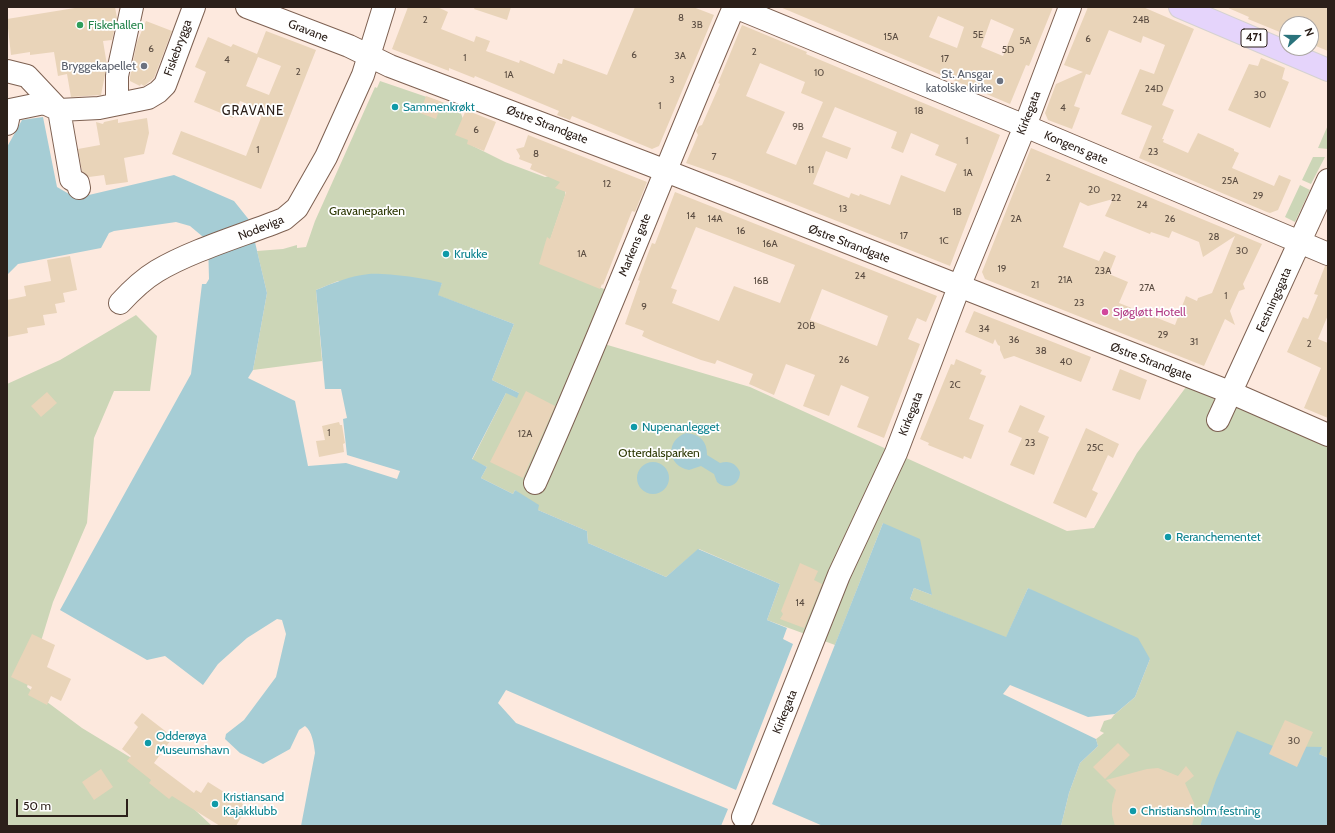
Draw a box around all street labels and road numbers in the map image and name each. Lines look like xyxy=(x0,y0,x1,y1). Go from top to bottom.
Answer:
street label: Gravane xyxy=(286,17,330,45)
street label: Fiskebrygga xyxy=(161,18,195,78)
road number: 471 xyxy=(1241,29,1267,47)
street label: Kirkegata xyxy=(1014,89,1044,137)
street label: Østre Strandgate xyxy=(504,103,590,147)
street label: Kongens gate xyxy=(1042,128,1110,168)
street label: Markens gate xyxy=(616,211,654,279)
street label: Nodeviga xyxy=(236,212,286,244)
street label: Østre Strandgate xyxy=(806,222,892,266)
street label: Festningsgata xyxy=(1253,265,1295,335)
street label: Østre Strandgate xyxy=(1108,340,1194,384)
street label: Kirkegata xyxy=(896,390,926,438)
street label: Kirkegata xyxy=(770,688,800,736)

